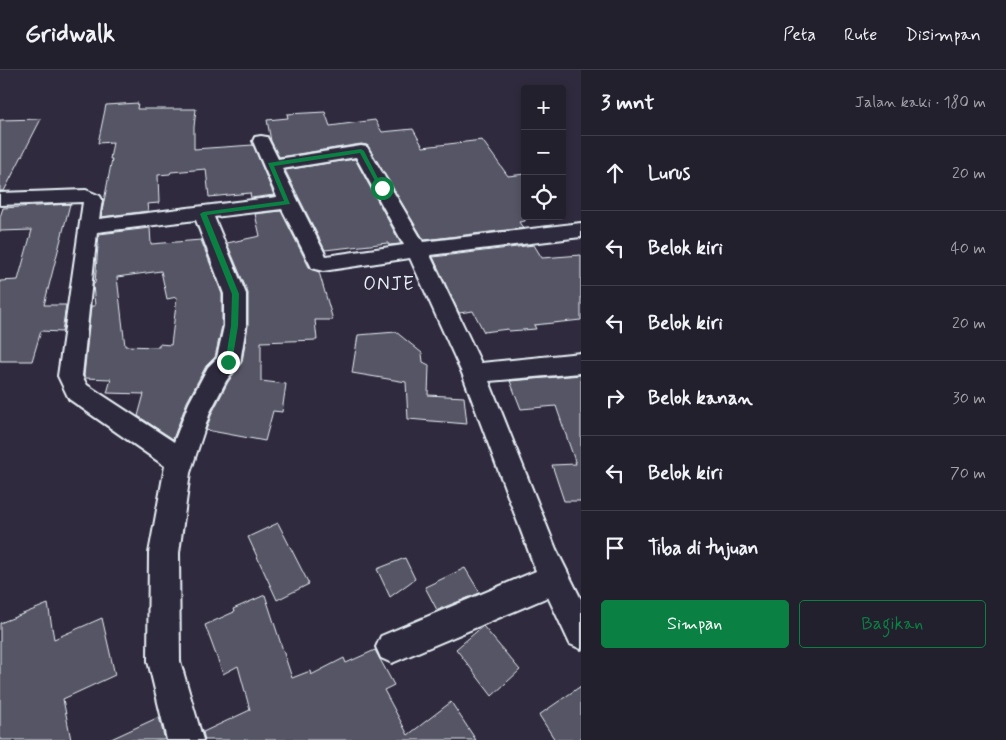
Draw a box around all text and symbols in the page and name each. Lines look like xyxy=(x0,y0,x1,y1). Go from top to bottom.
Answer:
text: Gridwalk xyxy=(25,19,115,50)
text: Peta xyxy=(783,23,816,47)
text: Rute xyxy=(844,23,877,47)
text: Disimpan xyxy=(905,23,981,47)
map controls xyxy=(521,85,566,220)
button: + xyxy=(521,85,566,130)
text: 3 mnt xyxy=(601,89,654,117)
text: Jalan kaki · 180 m xyxy=(855,92,986,113)
button: − xyxy=(521,130,566,175)
icon: ahead xyxy=(601,159,629,187)
text: Lurus xyxy=(648,161,690,186)
text: 20 m xyxy=(952,163,986,184)
button: locate xyxy=(521,175,566,220)
route start xyxy=(371,177,394,200)
icon: left xyxy=(601,234,629,262)
text: Belok kiri xyxy=(648,236,723,261)
text: 40 m xyxy=(950,238,986,259)
district label: ONJE xyxy=(363,272,415,297)
icon: left xyxy=(601,309,629,337)
text: Belok kiri xyxy=(648,311,723,336)
text: 20 m xyxy=(952,313,986,334)
route end xyxy=(217,351,240,374)
icon: right xyxy=(601,384,629,412)
text: Belok kanan xyxy=(648,386,753,411)
text: 30 m xyxy=(953,388,986,409)
icon: left xyxy=(601,459,629,487)
text: Belok kiri xyxy=(648,461,723,486)
text: 70 m xyxy=(950,463,986,484)
icon: arrive xyxy=(601,534,629,562)
text: Tiba di tujuan xyxy=(648,536,759,561)
button: Simpan xyxy=(601,600,789,648)
button: Bagikan xyxy=(799,600,986,648)

